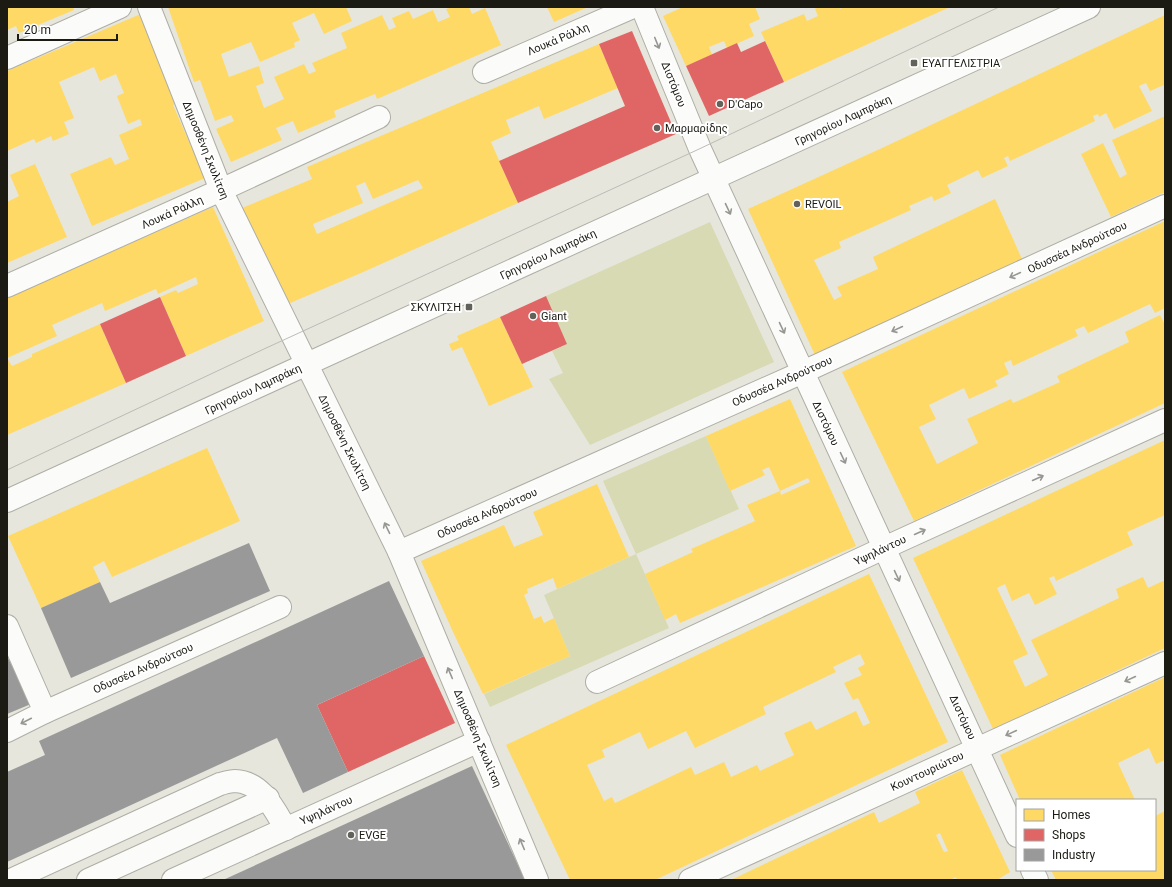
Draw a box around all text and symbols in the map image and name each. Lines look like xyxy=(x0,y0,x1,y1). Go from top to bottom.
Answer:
scale bar xyxy=(18,16,117,42)
street label: Λουκά Ράλλη xyxy=(525,21,591,58)
text: 20 m xyxy=(24,23,51,37)
one-way arrow xyxy=(654,37,662,49)
place label: ΕΥΑΓΓΕΛΙΣΤΡΙΑ xyxy=(922,57,1001,70)
marker: ΕΥΑΓΓΕΛΙΣΤΡΙΑ xyxy=(909,58,919,68)
street label: Διστόμου xyxy=(659,60,689,109)
street label: Γρηγορίου Λαμπράκη xyxy=(793,92,893,148)
place label: D'Capo xyxy=(728,98,763,111)
street label: Δημοσθένη Σκυλίτση xyxy=(180,99,231,201)
marker: D'Capo xyxy=(715,99,725,109)
place label: Μαρμαρίδης xyxy=(665,122,728,135)
marker: Μαρμαρίδης xyxy=(652,123,662,133)
street label: Λουκά Ράλλη xyxy=(139,193,205,232)
place label: REVOIL xyxy=(805,198,842,211)
marker: REVOIL xyxy=(792,199,802,209)
one-way arrow xyxy=(725,203,732,215)
street label: Οδυσσέα Ανδρούτσου xyxy=(1025,219,1129,276)
street label: Γρηγορίου Λαμπράκη xyxy=(498,226,598,282)
one-way arrow xyxy=(1009,272,1021,279)
place label: ΣΚΥΛΙΤΣΗ xyxy=(411,301,461,314)
marker: ΣΚΥΛΙΤΣΗ xyxy=(464,302,474,312)
place label: Giant xyxy=(541,310,567,323)
marker: Giant xyxy=(528,311,538,321)
one-way arrow xyxy=(779,321,786,333)
one-way arrow xyxy=(891,326,903,333)
street label: Οδυσσέα Ανδρούτσου xyxy=(730,354,834,409)
street label: Γρηγορίου Λαμπράκη xyxy=(203,361,303,417)
street label: Δημοσθένη Σκυλίτση xyxy=(316,392,373,492)
street label: Διστόμου xyxy=(810,399,842,448)
one-way arrow xyxy=(840,452,847,464)
one-way arrow xyxy=(1032,474,1044,481)
street label: Οδυσσέα Ανδρούτσου xyxy=(435,486,539,541)
one-way arrow xyxy=(383,522,390,534)
one-way arrow xyxy=(913,527,925,535)
street label: Υψηλάντου xyxy=(852,533,908,568)
one-way arrow xyxy=(894,570,901,582)
street label: Οδυσσέα Ανδρούτσου xyxy=(91,641,195,696)
one-way arrow xyxy=(445,667,453,679)
one-way arrow xyxy=(1124,676,1136,683)
street label: Δημοσθένη Σκυλίτση xyxy=(451,687,504,789)
street label: Διστόμου xyxy=(947,693,979,742)
one-way arrow xyxy=(20,718,32,725)
one-way arrow xyxy=(1006,730,1018,737)
street label: Κουντουριώτου xyxy=(889,749,966,794)
street label: Υψηλάντου xyxy=(298,793,354,828)
legend xyxy=(1016,799,1156,871)
text: Homes xyxy=(1052,808,1090,822)
text: Shops xyxy=(1052,828,1086,842)
place label: EVGE xyxy=(359,829,386,842)
marker: EVGE xyxy=(346,830,356,840)
one-way arrow xyxy=(518,838,525,850)
text: Industry xyxy=(1052,848,1096,862)

